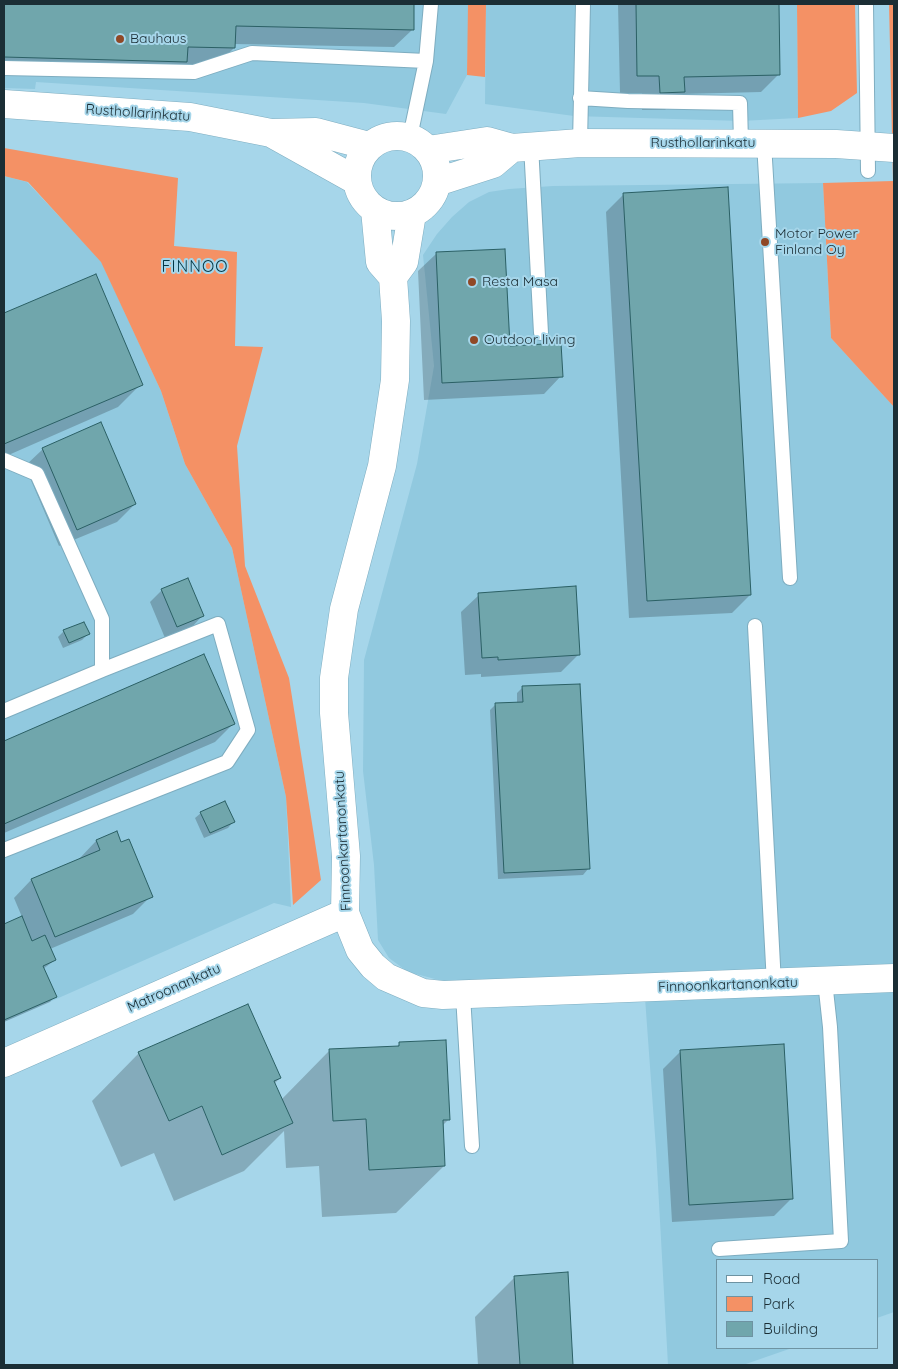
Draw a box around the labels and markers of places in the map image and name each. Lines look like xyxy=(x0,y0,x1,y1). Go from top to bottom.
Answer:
place label: Bauhaus xyxy=(130,31,186,47)
marker: Bauhaus xyxy=(114,33,126,45)
place label: Motor Power Finland Oy xyxy=(775,226,858,258)
marker: Motor Power Finland Oy xyxy=(759,236,771,248)
place label: Resta Masa xyxy=(482,274,558,290)
marker: Resta Masa xyxy=(466,276,478,288)
place label: Outdoor living xyxy=(484,332,575,348)
marker: Outdoor living xyxy=(468,334,480,346)

